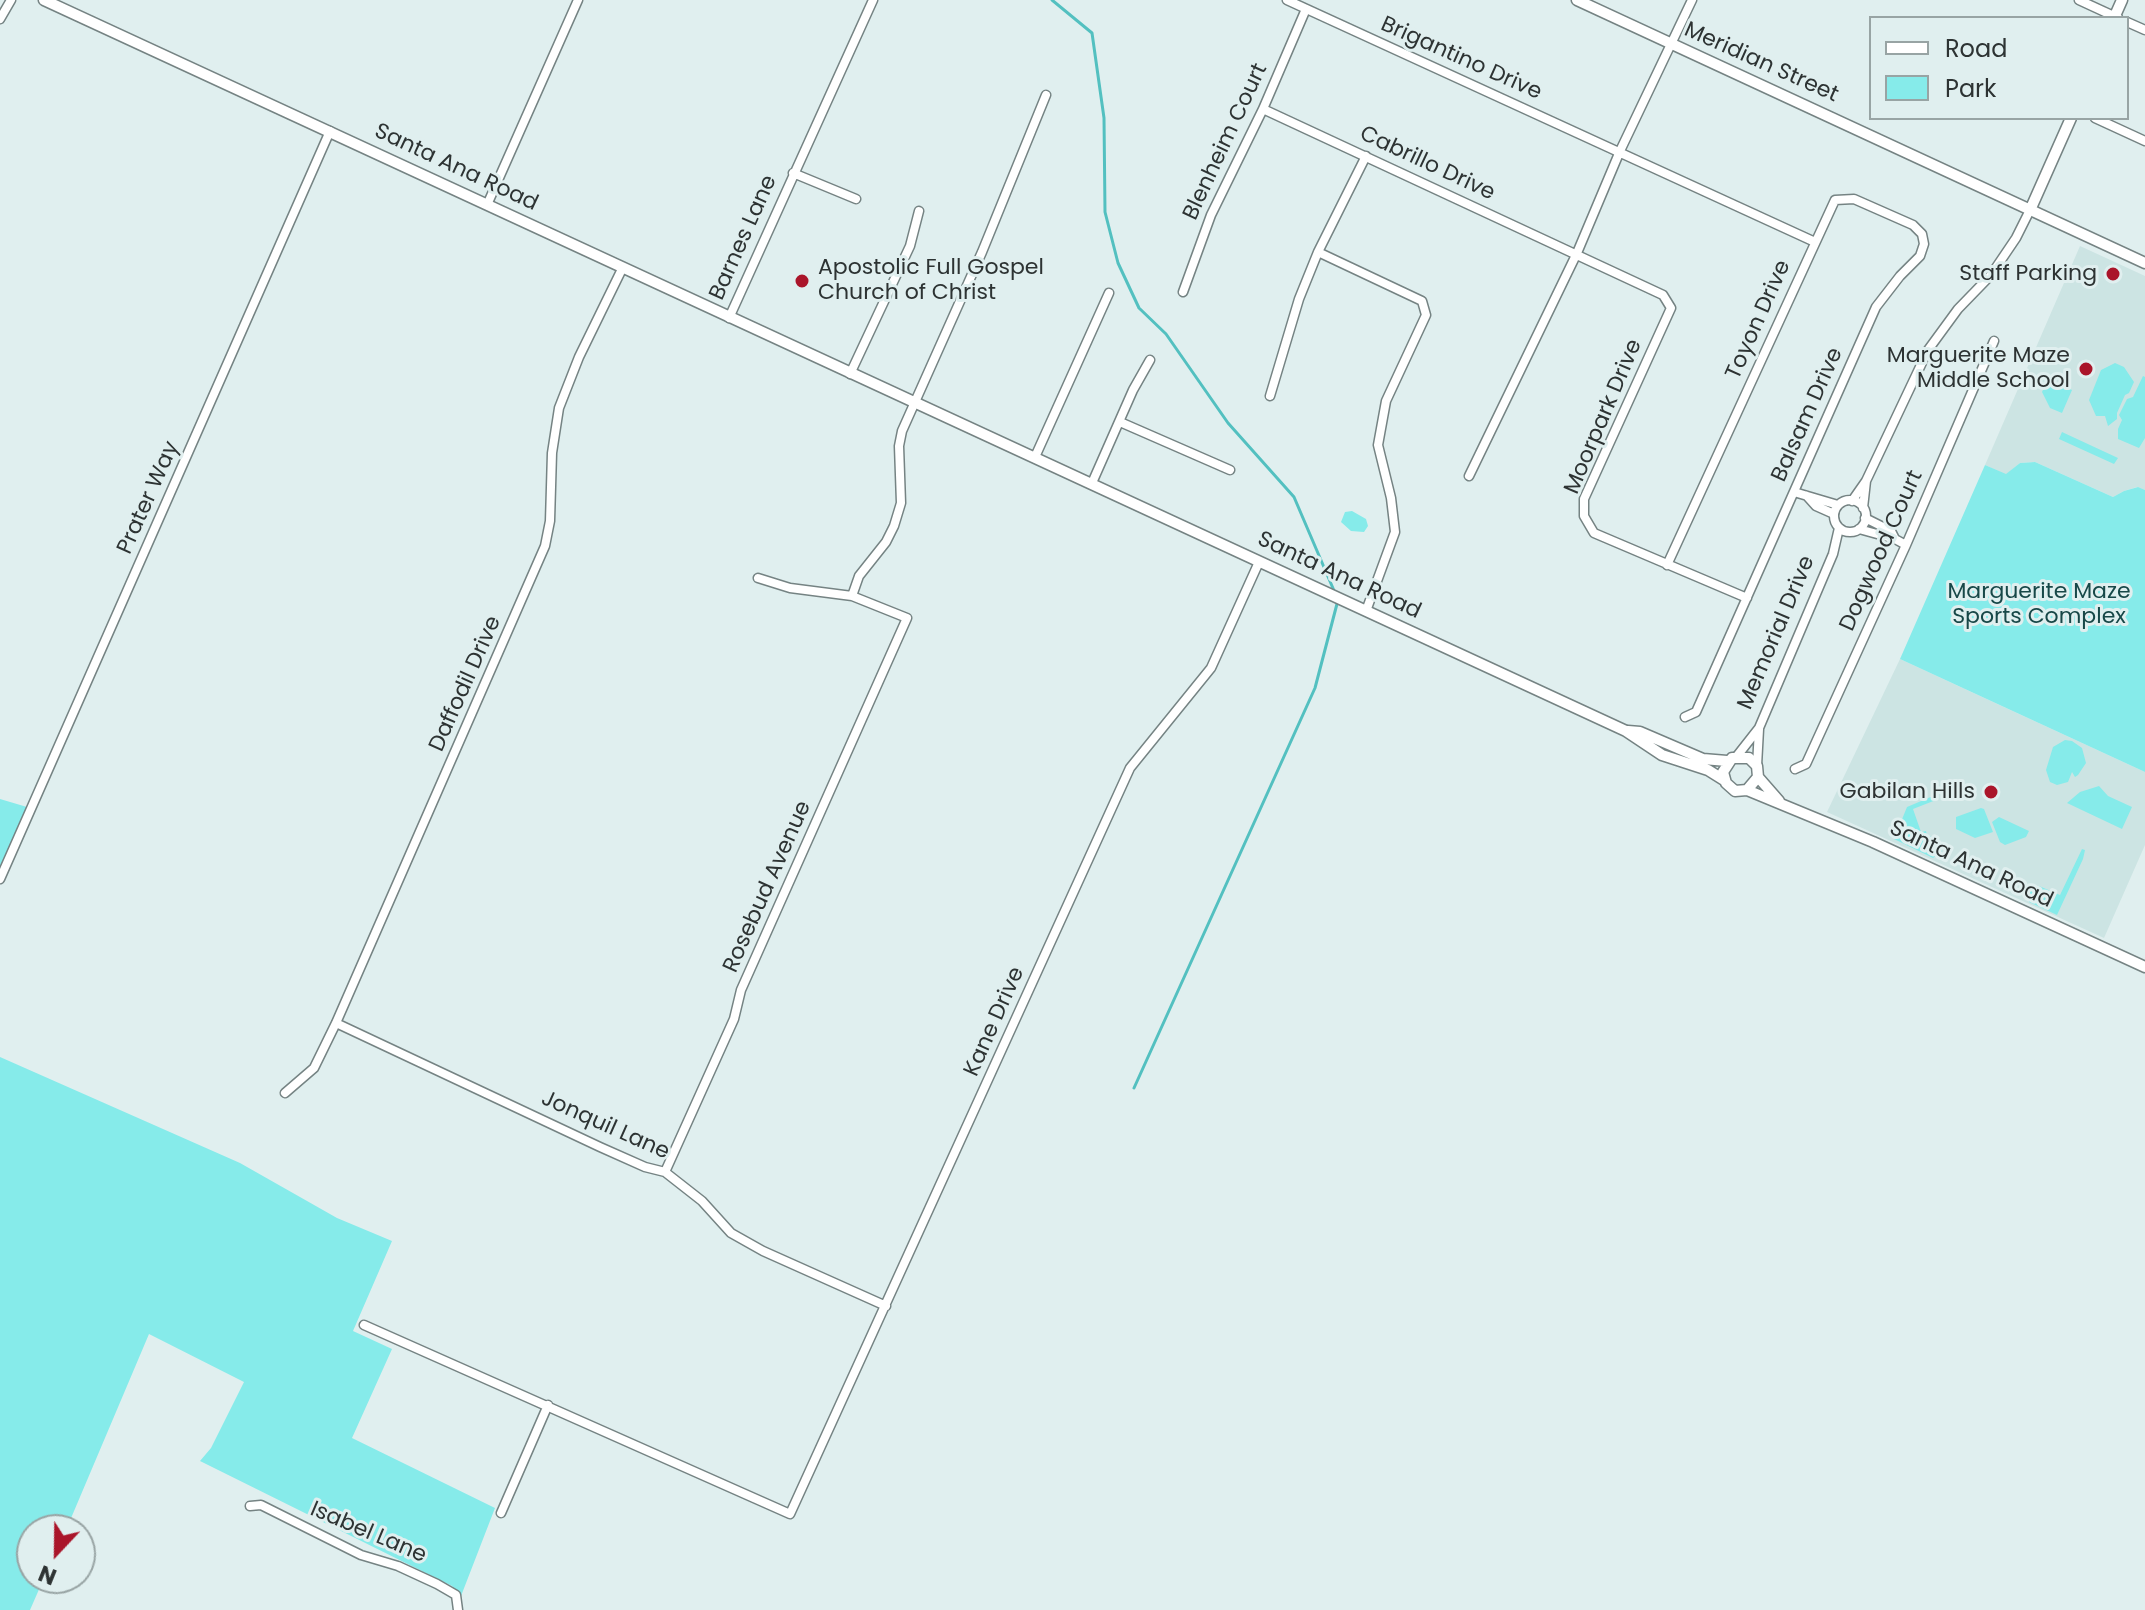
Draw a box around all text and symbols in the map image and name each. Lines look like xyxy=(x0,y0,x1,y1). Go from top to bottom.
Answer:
street label: Brigantino Drive xyxy=(1376,12,1546,106)
legend xyxy=(1869,16,2129,120)
street label: Meridian Street xyxy=(1680,17,1842,109)
text: Road xyxy=(1945,32,2007,65)
street label: Blenheim Court xyxy=(1178,60,1274,224)
text: Park xyxy=(1945,72,1996,105)
street label: Santa Ana Road xyxy=(370,119,542,217)
street label: Cabrillo Drive xyxy=(1355,121,1499,207)
street label: Barnes Lane xyxy=(705,172,783,304)
place label: Apostolic Full Gospel Church of Christ xyxy=(818,255,1044,306)
street label: Toyon Drive xyxy=(1721,256,1797,384)
place label: Staff Parking xyxy=(1959,261,2097,287)
marker: Staff Parking xyxy=(2104,265,2122,283)
marker: Apostolic Full Gospel Church of Christ xyxy=(793,272,811,290)
street label: Moorpark Drive xyxy=(1559,336,1649,498)
place label: Marguerite Maze Middle School xyxy=(1887,343,2070,394)
street label: Balsam Drive xyxy=(1767,344,1849,486)
marker: Marguerite Maze Middle School xyxy=(2077,360,2095,378)
street label: Prater Way xyxy=(112,438,186,558)
street label: Dogwood Court xyxy=(1835,467,1929,635)
street label: Santa Ana Road xyxy=(1253,527,1425,625)
street label: Memorial Drive xyxy=(1733,552,1821,714)
park label: Marguerite Maze Sports Complex xyxy=(1947,579,2131,630)
street label: Daffodil Drive xyxy=(424,612,508,756)
place label: Gabilan Hills xyxy=(1840,779,1975,805)
marker: Gabilan Hills xyxy=(1982,783,2000,801)
street label: Rosebud Avenue xyxy=(718,797,818,977)
street label: Santa Ana Road xyxy=(1885,816,2057,914)
street label: Kane Drive xyxy=(959,963,1031,1081)
street label: Jonquil Lane xyxy=(537,1086,673,1166)
street label: Isabel Lane xyxy=(306,1497,430,1569)
north arrow xyxy=(16,1514,96,1594)
text: N xyxy=(34,1557,61,1592)

